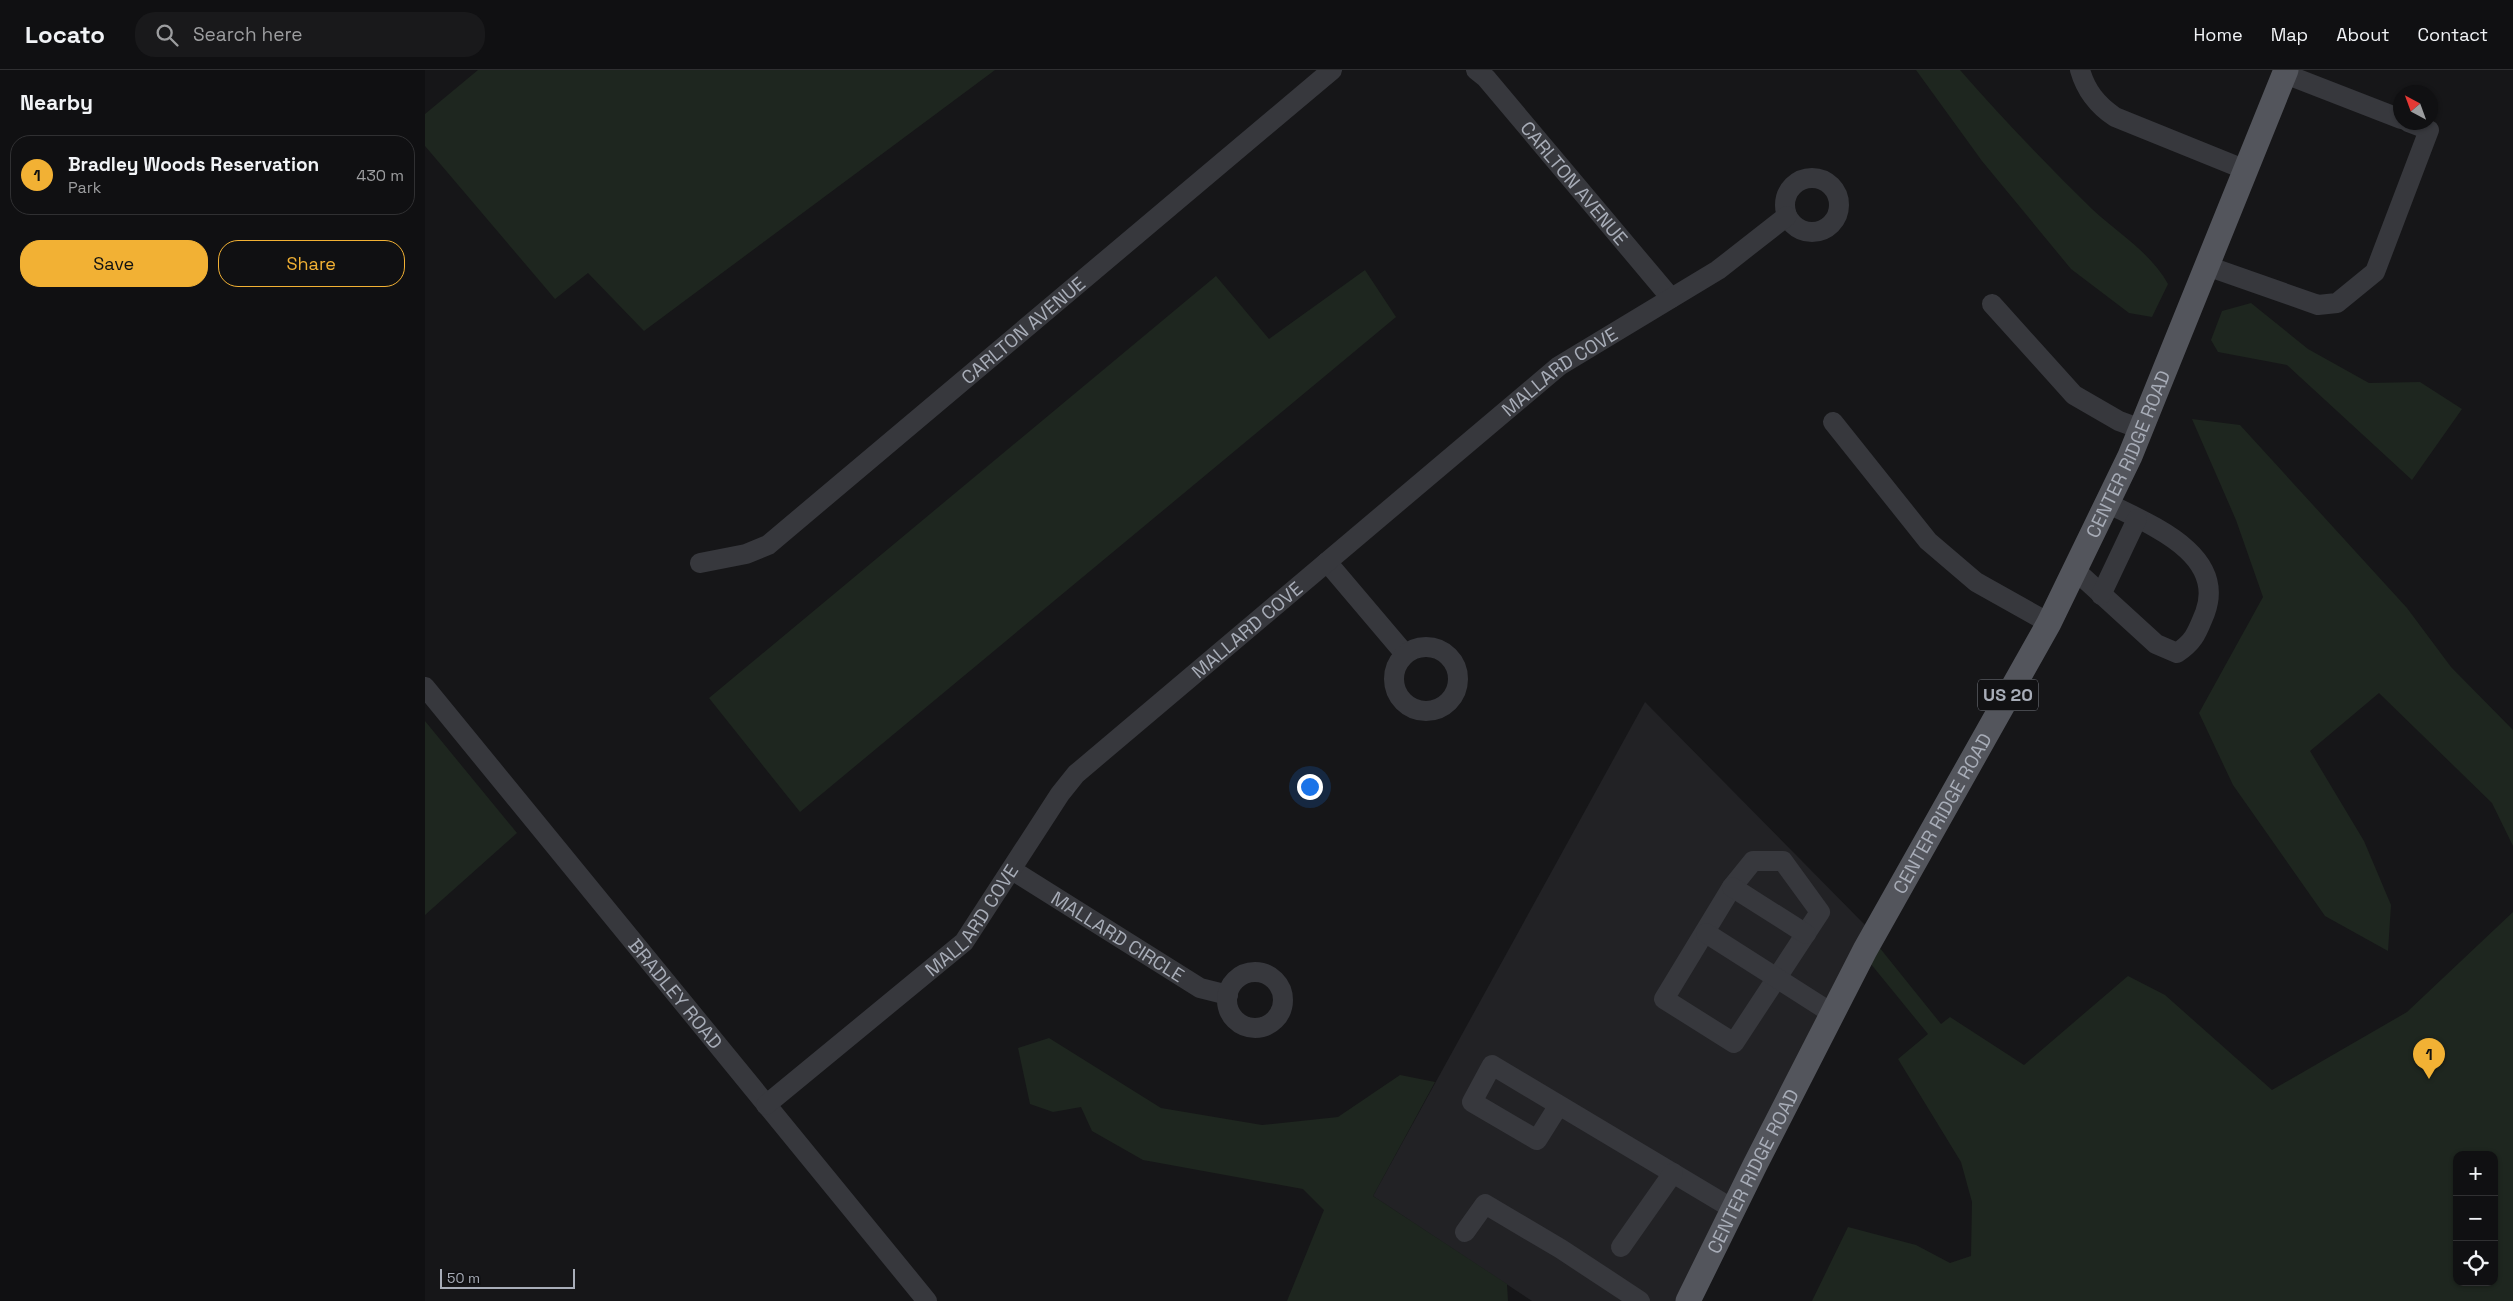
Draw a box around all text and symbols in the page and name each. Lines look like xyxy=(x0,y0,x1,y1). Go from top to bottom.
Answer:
search box xyxy=(135,12,485,57)
text: Locato xyxy=(25,19,105,50)
icon: search xyxy=(153,21,181,49)
text: Search here xyxy=(193,22,302,47)
text: Home xyxy=(2194,23,2243,46)
text: Map xyxy=(2271,23,2308,46)
text: About xyxy=(2336,23,2390,46)
text: Contact xyxy=(2418,23,2488,46)
north arrow xyxy=(2393,85,2438,130)
text: Nearby xyxy=(20,89,93,116)
street label: CARLTON AVENUE xyxy=(1515,116,1633,251)
text: Bradley Woods Reservation xyxy=(68,152,319,177)
text: 1 xyxy=(33,165,41,186)
text: 430 m xyxy=(356,165,404,186)
text: Park xyxy=(68,177,101,198)
button: Save xyxy=(20,240,208,287)
button: Share xyxy=(218,240,405,287)
street label: CARLTON AVENUE xyxy=(956,271,1091,390)
street label: MALLARD COVE xyxy=(1497,322,1622,422)
street label: CENTER RIDGE ROAD xyxy=(2080,367,2176,542)
street label: MALLARD COVE xyxy=(1186,576,1308,684)
road number: US 20 xyxy=(1978,680,2038,710)
street label: CENTER RIDGE ROAD xyxy=(1887,729,1998,898)
your location xyxy=(1297,774,1323,800)
street label: MALLARD COVE xyxy=(920,860,1024,982)
street label: MALLARD CIRCLE xyxy=(1046,886,1189,988)
street label: BRADLEY ROAD xyxy=(623,933,728,1054)
pin: 1 xyxy=(2413,1038,2445,1079)
street label: CENTER RIDGE ROAD xyxy=(1701,1085,1805,1258)
map controls xyxy=(2453,1151,2498,1286)
button: + xyxy=(2453,1151,2498,1196)
button: − xyxy=(2453,1196,2498,1241)
button: locate xyxy=(2453,1241,2498,1286)
scale bar xyxy=(440,1266,575,1289)
text: 50 m xyxy=(447,1269,480,1287)

